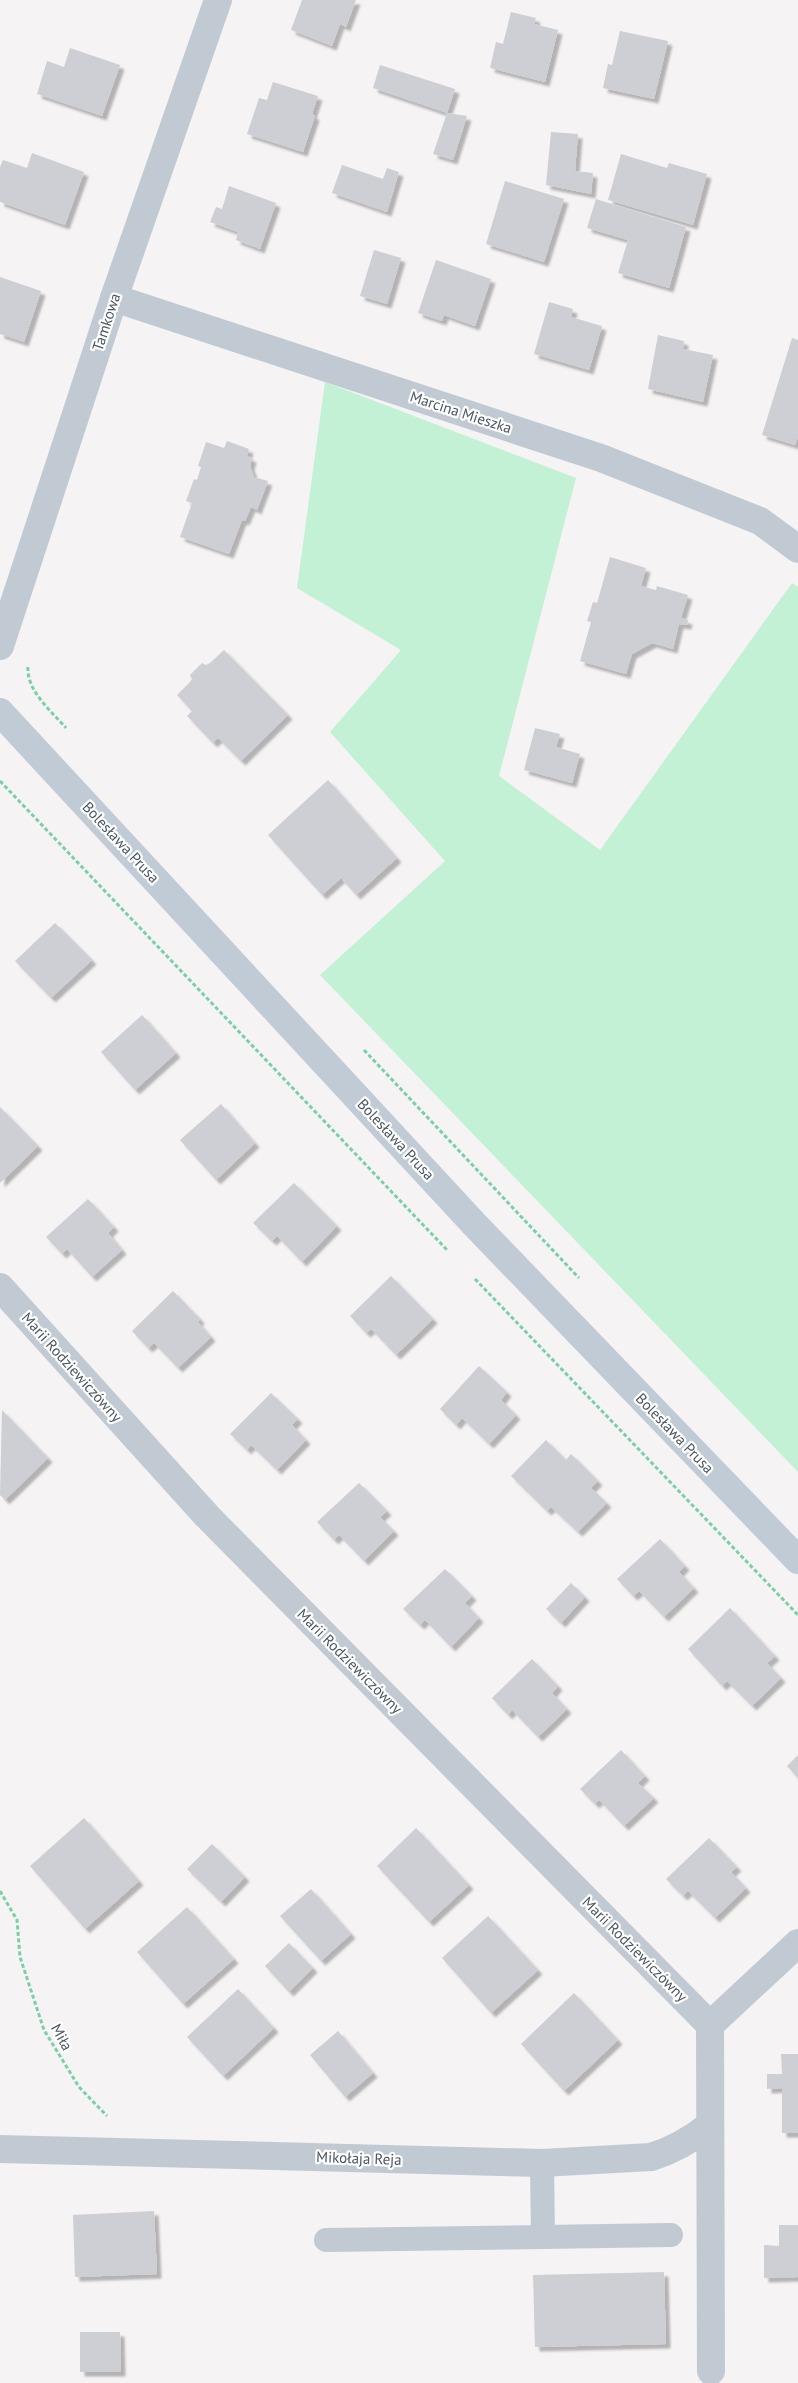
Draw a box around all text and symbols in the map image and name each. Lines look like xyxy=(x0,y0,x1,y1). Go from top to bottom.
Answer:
street label: Tamkowa xyxy=(88,291,124,353)
street label: Marcina Mieszka xyxy=(408,387,514,437)
street label: Bolesława Prusa xyxy=(79,797,163,887)
street label: Bolesława Prusa xyxy=(354,1094,438,1184)
street label: Marii Rodziewiczówny xyxy=(18,1308,126,1426)
street label: Bolesława Prusa xyxy=(632,1389,718,1477)
street label: Marii Rodziewiczówny xyxy=(293,1604,407,1718)
street label: Marii Rodziewiczówny xyxy=(578,1892,692,2006)
street label: Miła xyxy=(47,2020,77,2054)
street label: Mikołaja Reja xyxy=(316,2147,402,2169)

